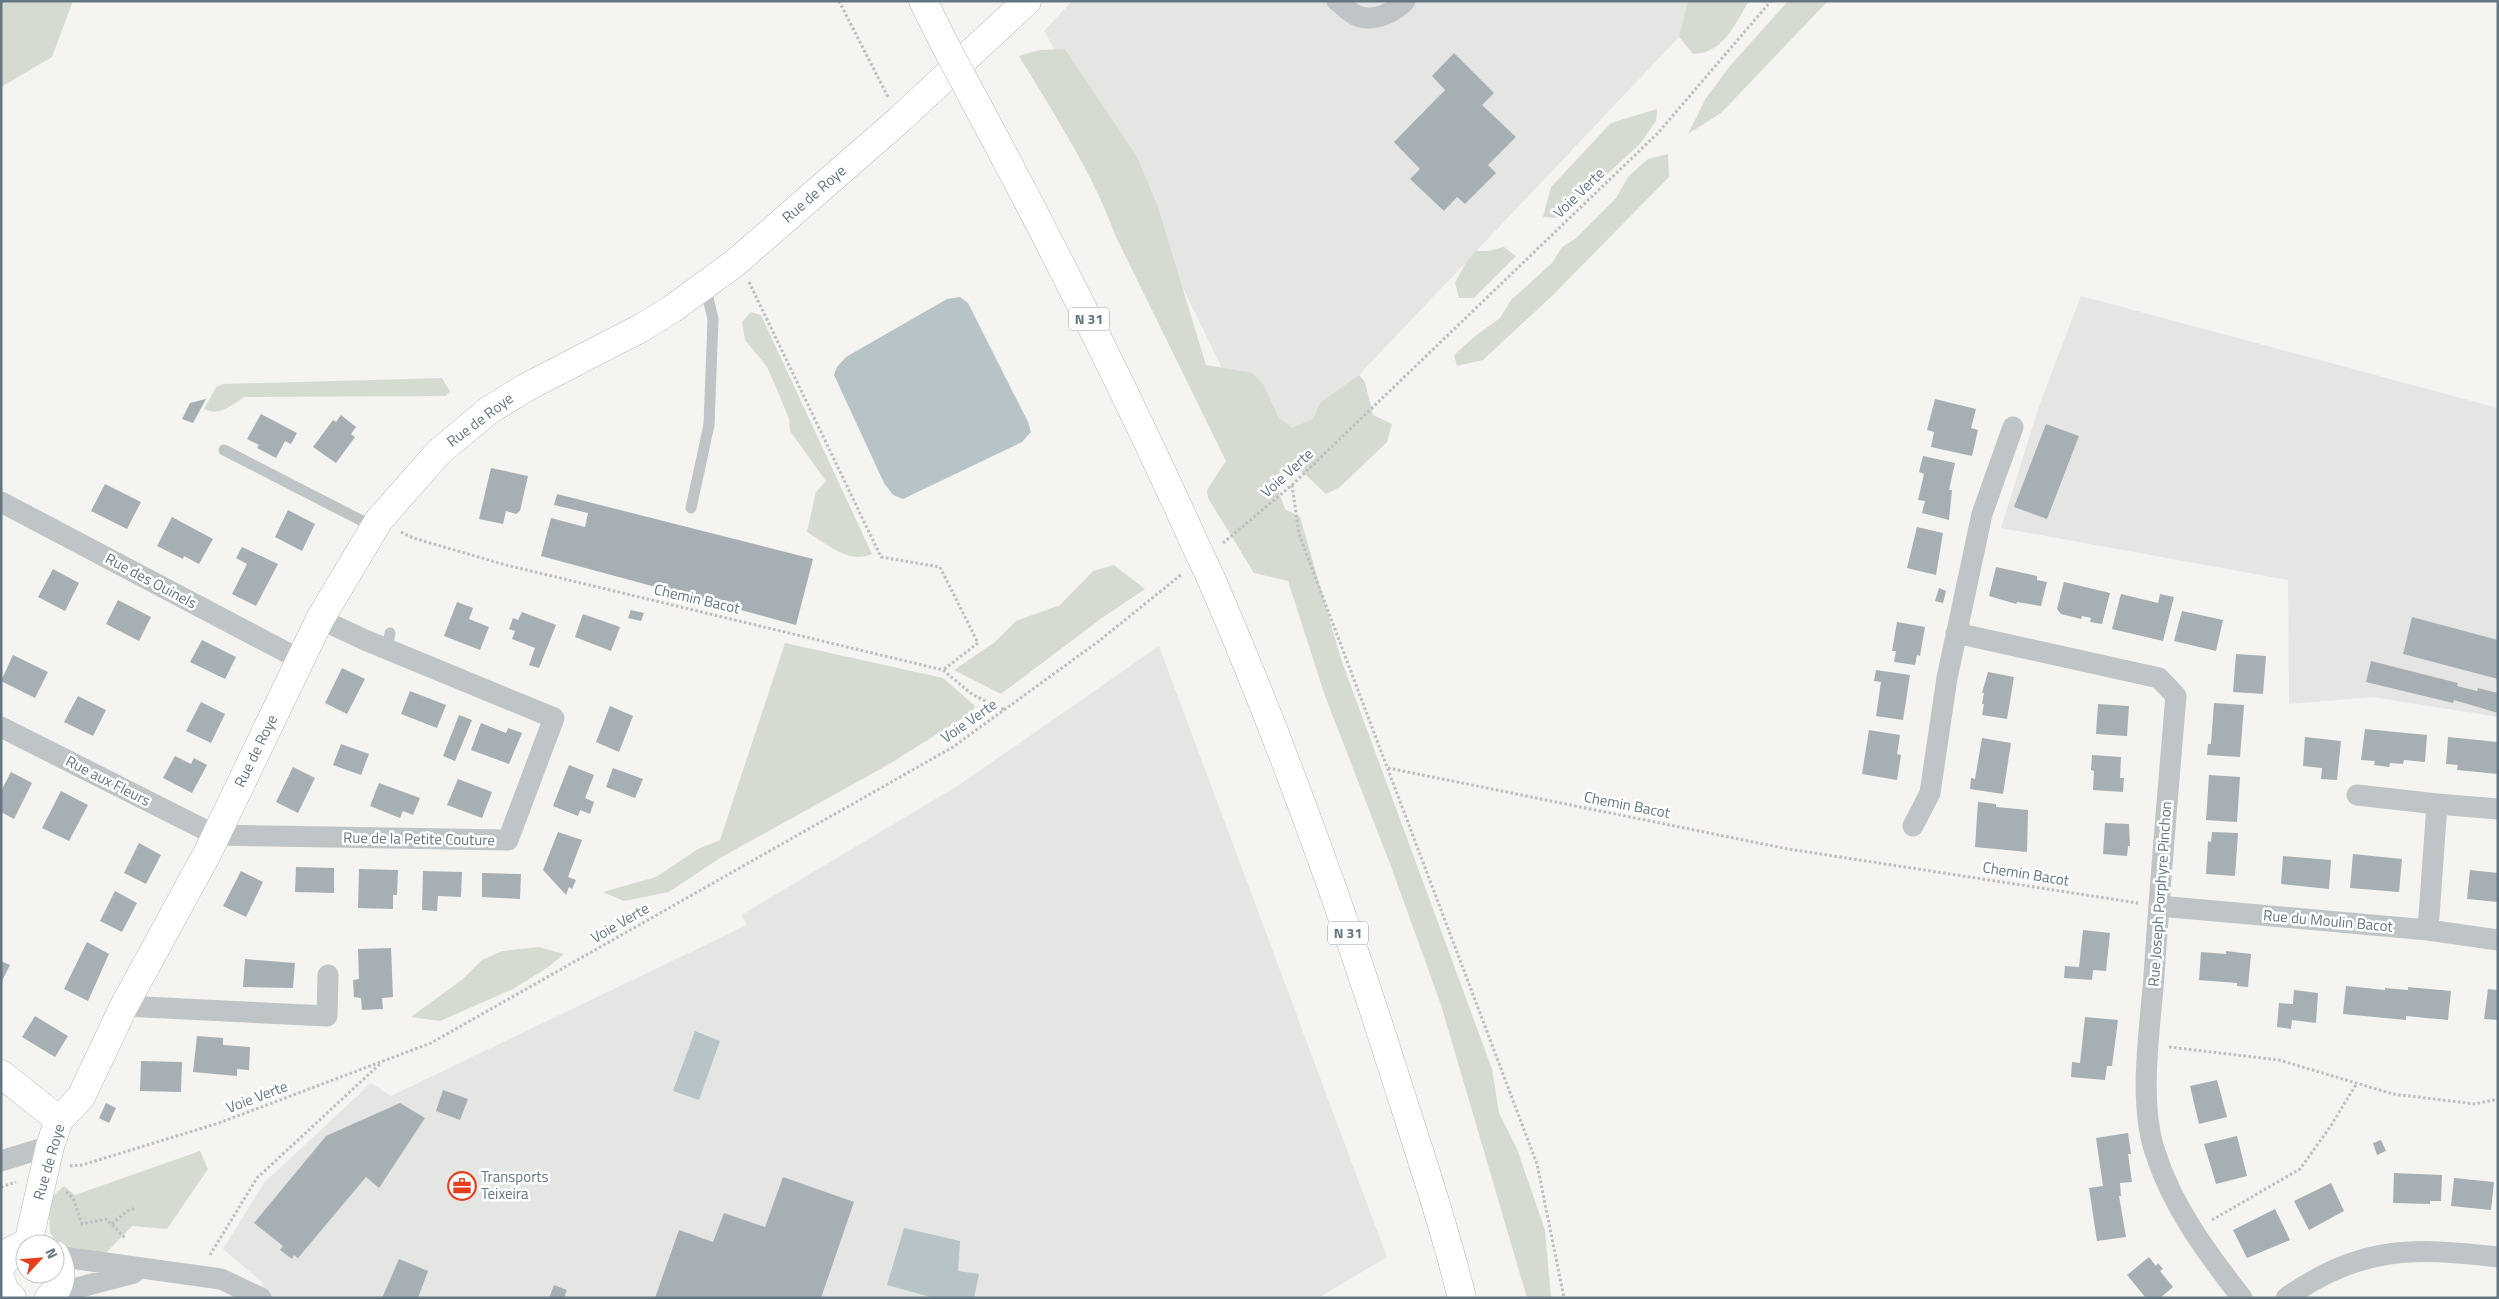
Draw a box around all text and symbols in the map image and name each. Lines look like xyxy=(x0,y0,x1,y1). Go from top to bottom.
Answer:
street label: Rue de Roye xyxy=(777,159,851,228)
street label: Voie Verte xyxy=(1548,162,1610,223)
road number: N 31 xyxy=(1069,308,1109,330)
street label: Rue de Roye xyxy=(441,387,518,452)
street label: Voie Verte xyxy=(1255,443,1318,503)
street label: Rue des Ouinels xyxy=(101,547,201,614)
street label: Chemin Bacot xyxy=(652,577,743,620)
street label: Voie Verte xyxy=(936,693,1002,748)
street label: Rue de Roye xyxy=(228,711,283,791)
street label: Rue aux Fleurs xyxy=(62,749,155,812)
street label: Chemin Bacot xyxy=(1582,785,1673,824)
street label: Rue Joseph Porphyre Pinchon xyxy=(2142,800,2177,987)
street label: Rue de la Petite Couture xyxy=(343,826,495,851)
street label: Chemin Bacot xyxy=(1981,855,2072,892)
street label: Voie Verte xyxy=(586,897,653,949)
street label: Rue du Moulin Bacot xyxy=(2262,903,2395,938)
road number: N 31 xyxy=(1328,921,1368,944)
street label: Voie Verte xyxy=(223,1074,291,1119)
street label: Rue de Roye xyxy=(27,1121,70,1203)
place label: Transports Teixeira xyxy=(481,1165,549,1205)
office icon: Transports Teixeira xyxy=(447,1171,477,1201)
north arrow xyxy=(15,1234,65,1284)
text: N xyxy=(41,1244,64,1262)

